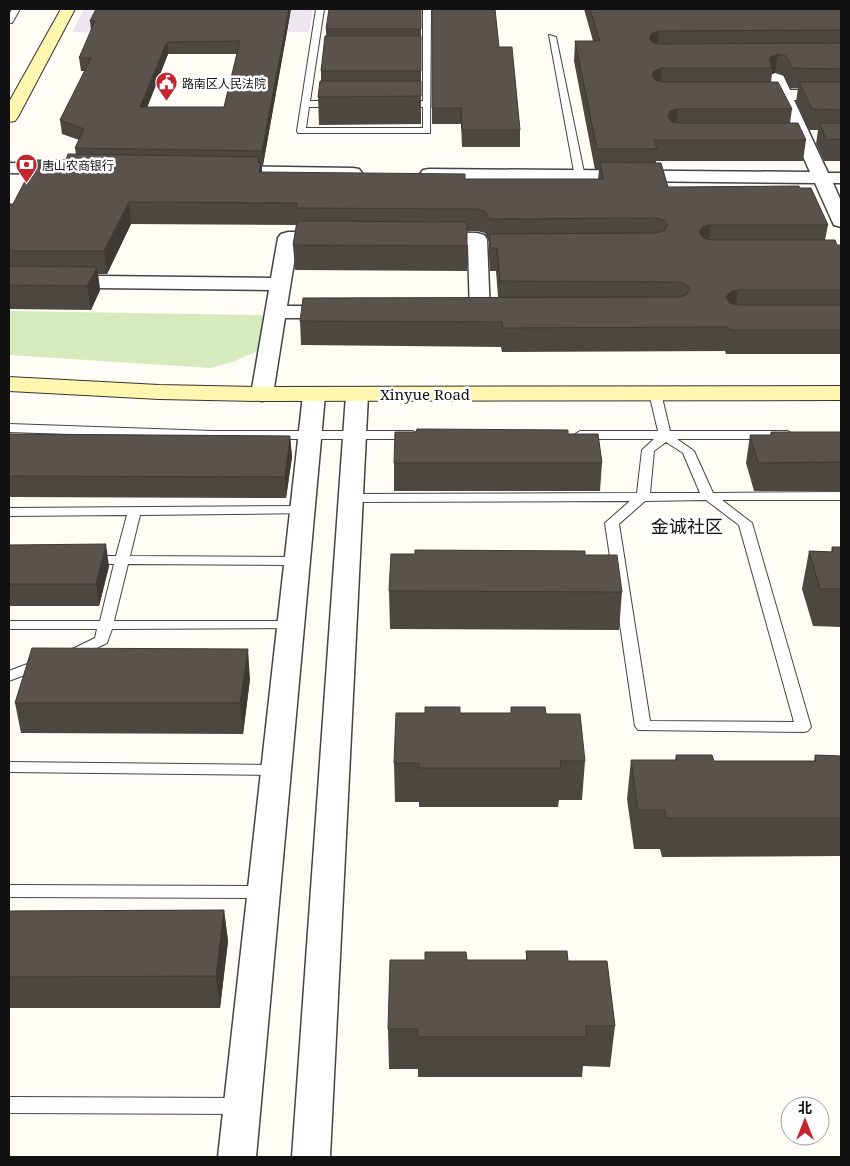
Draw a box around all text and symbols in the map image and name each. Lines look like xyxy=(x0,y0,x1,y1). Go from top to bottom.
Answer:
public building icon: 路南区人民法院 xyxy=(154,71,178,102)
place label: 路南区人民法院 xyxy=(182,75,266,92)
bank icon: 唐山农商银行 xyxy=(14,153,38,184)
place label: 唐山农商银行 xyxy=(42,157,114,174)
street label: Xinyue Road xyxy=(380,384,470,404)
district label: 金诚社区 xyxy=(651,514,723,538)
north arrow xyxy=(780,1096,830,1146)
text: 北 xyxy=(798,1098,812,1117)

